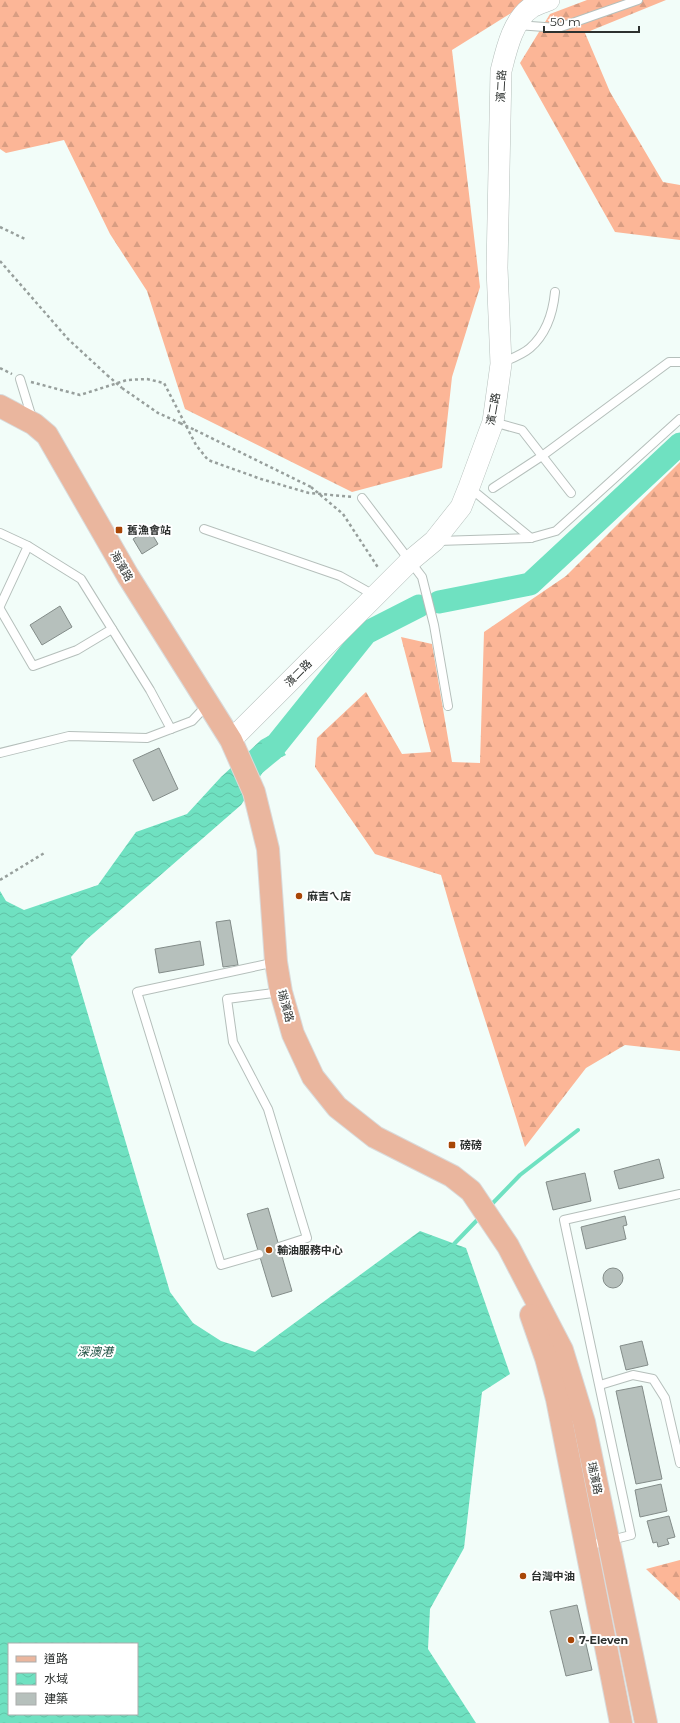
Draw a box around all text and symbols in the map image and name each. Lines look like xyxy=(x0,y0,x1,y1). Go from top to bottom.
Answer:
scale bar xyxy=(544,8,639,34)
text: 50 m xyxy=(550,14,581,29)
street label: 濱二路 xyxy=(493,69,509,103)
street label: 濱二路 xyxy=(483,392,503,426)
place label: 舊漁會站 xyxy=(127,523,171,537)
marker: 舊漁會站 xyxy=(114,525,124,535)
street label: 海濱路 xyxy=(108,548,136,584)
street label: 濱二路 xyxy=(281,656,315,690)
place label: 麻吉ㄟ店 xyxy=(307,889,351,903)
marker: 麻吉ㄟ店 xyxy=(294,891,304,901)
street label: 瑞濱路 xyxy=(275,988,297,1024)
place label: 磅磅 xyxy=(460,1138,482,1152)
marker: 磅磅 xyxy=(447,1140,457,1150)
place label: 輸油服務中心 xyxy=(277,1243,343,1257)
marker: 輸油服務中心 xyxy=(264,1245,274,1255)
water label: 深澳港 xyxy=(77,1344,115,1359)
street label: 瑞濱路 xyxy=(585,1460,605,1496)
place label: 台灣中油 xyxy=(531,1569,575,1583)
marker: 台灣中油 xyxy=(518,1571,528,1581)
place label: 7-Eleven xyxy=(579,1633,628,1647)
marker: 7-Eleven xyxy=(566,1635,576,1645)
legend xyxy=(8,1643,138,1715)
text: 道路 xyxy=(44,1651,68,1666)
text: 水域 xyxy=(44,1671,68,1686)
text: 建築 xyxy=(44,1691,68,1706)

